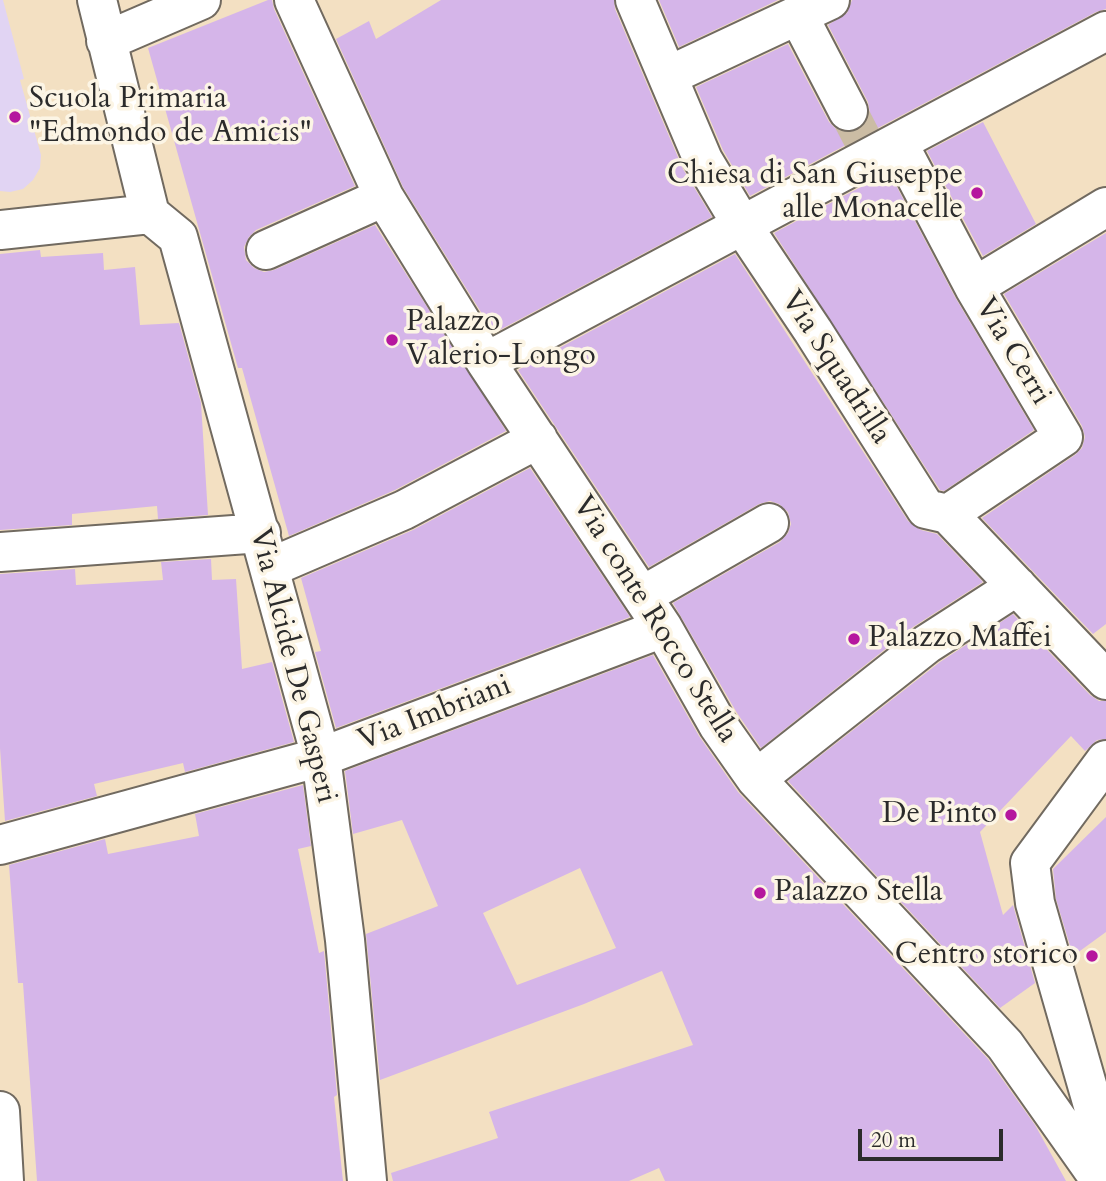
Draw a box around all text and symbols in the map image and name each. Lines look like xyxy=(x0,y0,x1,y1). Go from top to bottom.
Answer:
place label: Scuola Primaria "Edmondo de Amicis" xyxy=(29,82,312,152)
marker: Scuola Primaria "Edmondo de Amicis" xyxy=(7,109,23,125)
place label: Chiesa di San Giuseppe alle Monacelle xyxy=(667,158,963,228)
marker: Chiesa di San Giuseppe alle Monacelle xyxy=(969,185,985,201)
street label: Via Squadrilla xyxy=(772,285,898,451)
street label: Via Cerri xyxy=(966,292,1058,412)
place label: Palazzo Valerio-Longo xyxy=(406,305,596,376)
marker: Palazzo Valerio-Longo xyxy=(384,332,400,348)
street label: Via conte Rocco Stella xyxy=(563,490,745,750)
street label: Via Alcide De Gasperi xyxy=(240,525,344,807)
place label: Palazzo Maffei xyxy=(868,621,1052,657)
marker: Palazzo Maffei xyxy=(846,631,862,647)
street label: Via Imbriani xyxy=(353,668,517,760)
place label: De Pinto xyxy=(882,797,997,833)
marker: De Pinto xyxy=(1003,807,1019,823)
place label: Palazzo Stella xyxy=(774,875,943,911)
marker: Palazzo Stella xyxy=(752,885,768,901)
place label: Centro storico xyxy=(895,938,1078,974)
marker: Centro storico xyxy=(1084,948,1100,964)
scale bar xyxy=(861,1114,1006,1158)
text: 20 m xyxy=(871,1126,916,1155)

